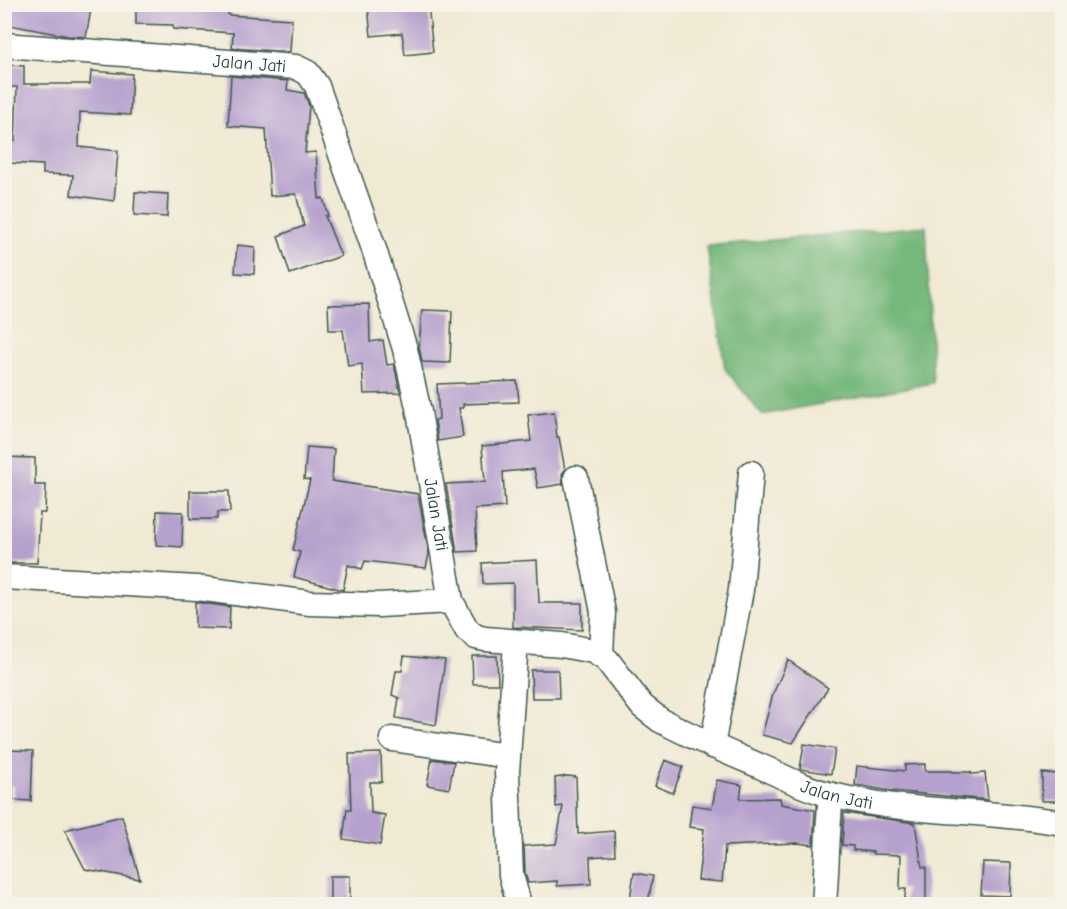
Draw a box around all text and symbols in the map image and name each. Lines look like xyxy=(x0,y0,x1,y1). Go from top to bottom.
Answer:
street label: Jalan Jati xyxy=(212,51,287,77)
street label: Jalan Jati xyxy=(419,477,452,553)
street label: Jalan Jati xyxy=(797,776,874,814)

